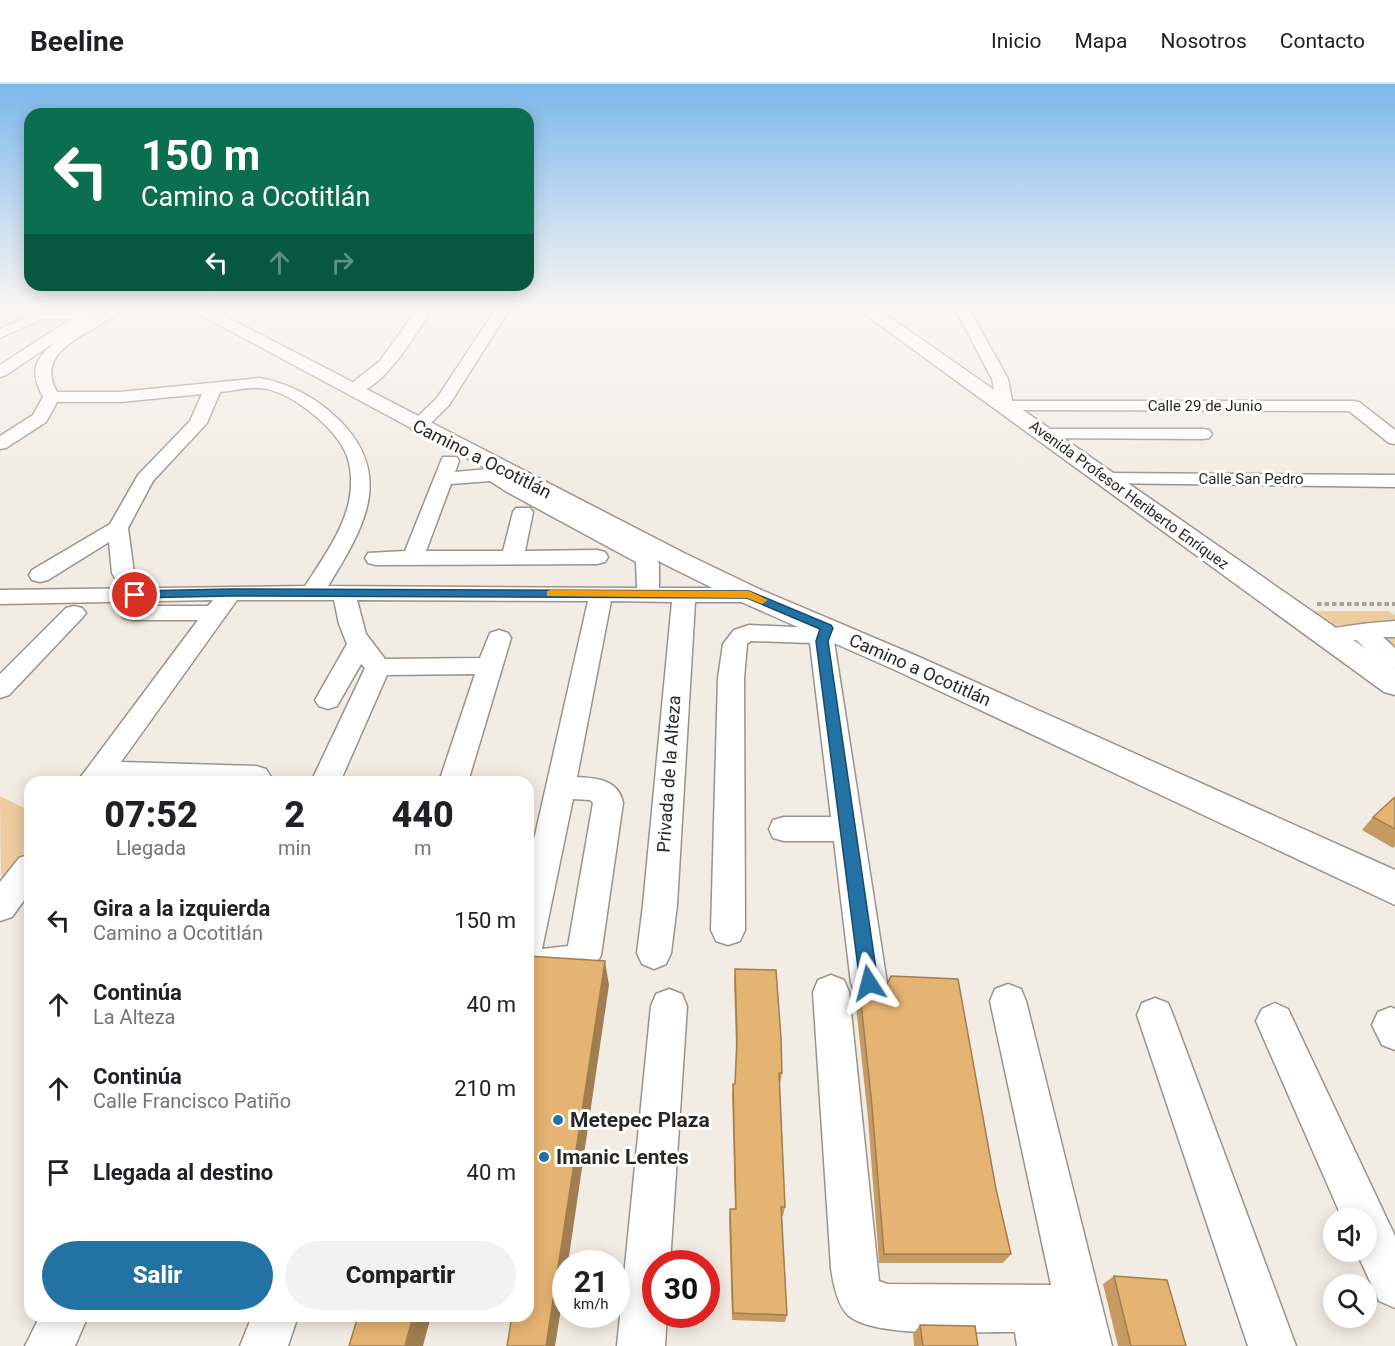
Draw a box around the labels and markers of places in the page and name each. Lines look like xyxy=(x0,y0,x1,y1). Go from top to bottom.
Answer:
pin xyxy=(109,569,160,620)
place label: Metepec Plaza xyxy=(570,1108,710,1132)
marker: Metepec Plaza xyxy=(551,1113,565,1127)
place label: Imanic Lentes xyxy=(556,1145,689,1169)
marker: Imanic Lentes xyxy=(537,1150,551,1164)

